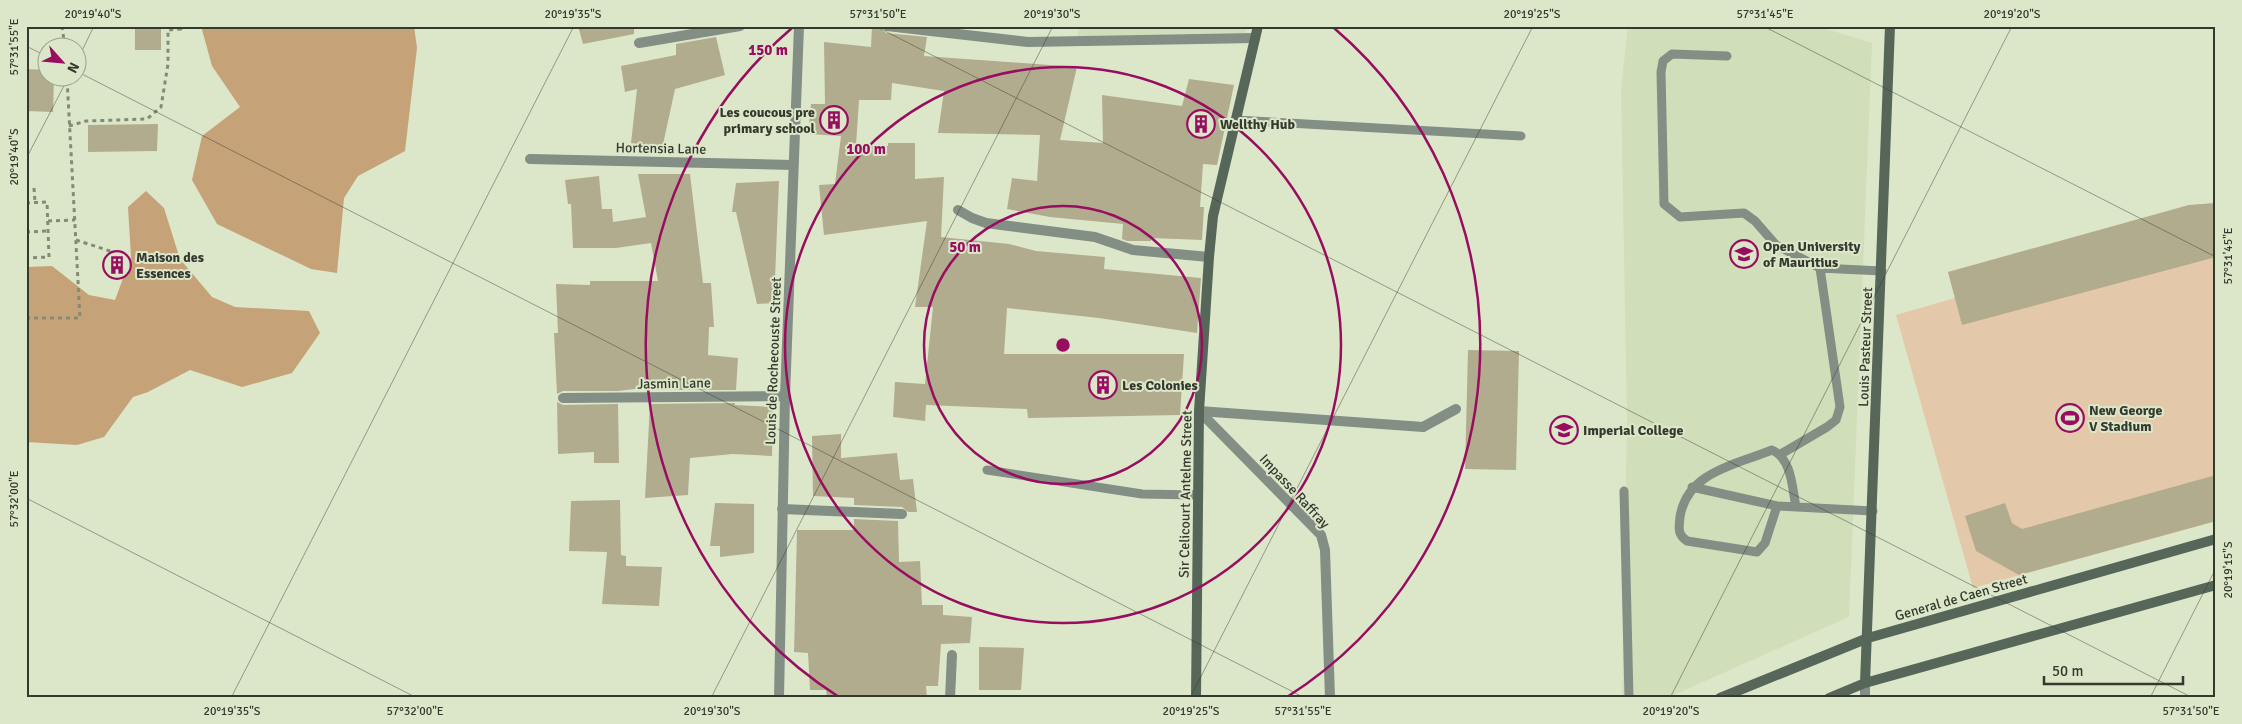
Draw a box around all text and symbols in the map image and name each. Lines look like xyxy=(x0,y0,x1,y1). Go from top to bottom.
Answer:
text: 20°19'40"S xyxy=(64,7,122,22)
text: 20°19'35"S xyxy=(544,7,602,22)
text: 57°31'50"E xyxy=(849,7,907,22)
text: 20°19'30"S xyxy=(1023,7,1081,22)
text: 20°19'25"S xyxy=(1503,7,1561,22)
text: 57°31'45"E xyxy=(1736,7,1794,22)
text: 20°19'20"S xyxy=(1983,7,2041,22)
text: 57°31'55"E xyxy=(7,18,22,76)
north arrow xyxy=(38,38,88,88)
text: 150 m xyxy=(748,41,788,59)
text: N xyxy=(63,59,83,76)
place label: Les coucous pre primary school xyxy=(719,104,816,137)
building icon: Les coucous pre primary school xyxy=(819,105,849,135)
building icon: Wellthy Hub xyxy=(1186,109,1216,139)
place label: Wellthy Hub xyxy=(1220,116,1296,133)
text: 20°19'40"S xyxy=(7,128,22,186)
street label: Hortensia Lane xyxy=(616,139,706,158)
text: 100 m xyxy=(846,140,886,158)
text: 57°31'45"E xyxy=(2221,227,2236,285)
text: 50 m xyxy=(949,238,981,256)
place label: Open University of Mauritius xyxy=(1763,238,1861,271)
school or university icon: Open University of Mauritius xyxy=(1729,239,1759,269)
place label: Maison des Essences xyxy=(136,249,204,282)
building icon: Maison des Essences xyxy=(102,250,132,280)
street label: Louis de Rochecouste Street xyxy=(762,277,785,445)
street label: Louis Pasteur Street xyxy=(1855,287,1876,407)
centre of rings xyxy=(1054,336,1072,354)
building icon: Les Colonies xyxy=(1088,370,1118,400)
street label: Jasmin Lane xyxy=(637,374,711,393)
place label: Les Colonies xyxy=(1122,377,1198,394)
place label: New George V Stadium xyxy=(2089,402,2163,435)
sports icon: New George V Stadium xyxy=(2055,403,2085,433)
street label: Sir Celicourt Antelme Street xyxy=(1176,410,1195,578)
school or university icon: Imperial College xyxy=(1549,415,1579,445)
place label: Imperial College xyxy=(1583,422,1684,439)
street label: Impasse Raffray xyxy=(1256,451,1334,532)
text: 57°32'00"E xyxy=(7,470,22,528)
text: 20°19'15"S xyxy=(2221,541,2236,599)
street label: General de Caen Street xyxy=(1893,570,2029,625)
scale bar xyxy=(2044,654,2183,686)
text: 50 m xyxy=(2052,662,2083,680)
text: 20°19'35"S xyxy=(203,704,261,719)
text: 57°32'00"E xyxy=(386,704,444,719)
text: 20°19'30"S xyxy=(683,704,741,719)
text: 20°19'25"S xyxy=(1162,704,1220,719)
text: 57°31'55"E xyxy=(1274,704,1332,719)
text: 20°19'20"S xyxy=(1642,704,1700,719)
text: 57°31'50"E xyxy=(2162,704,2220,719)

